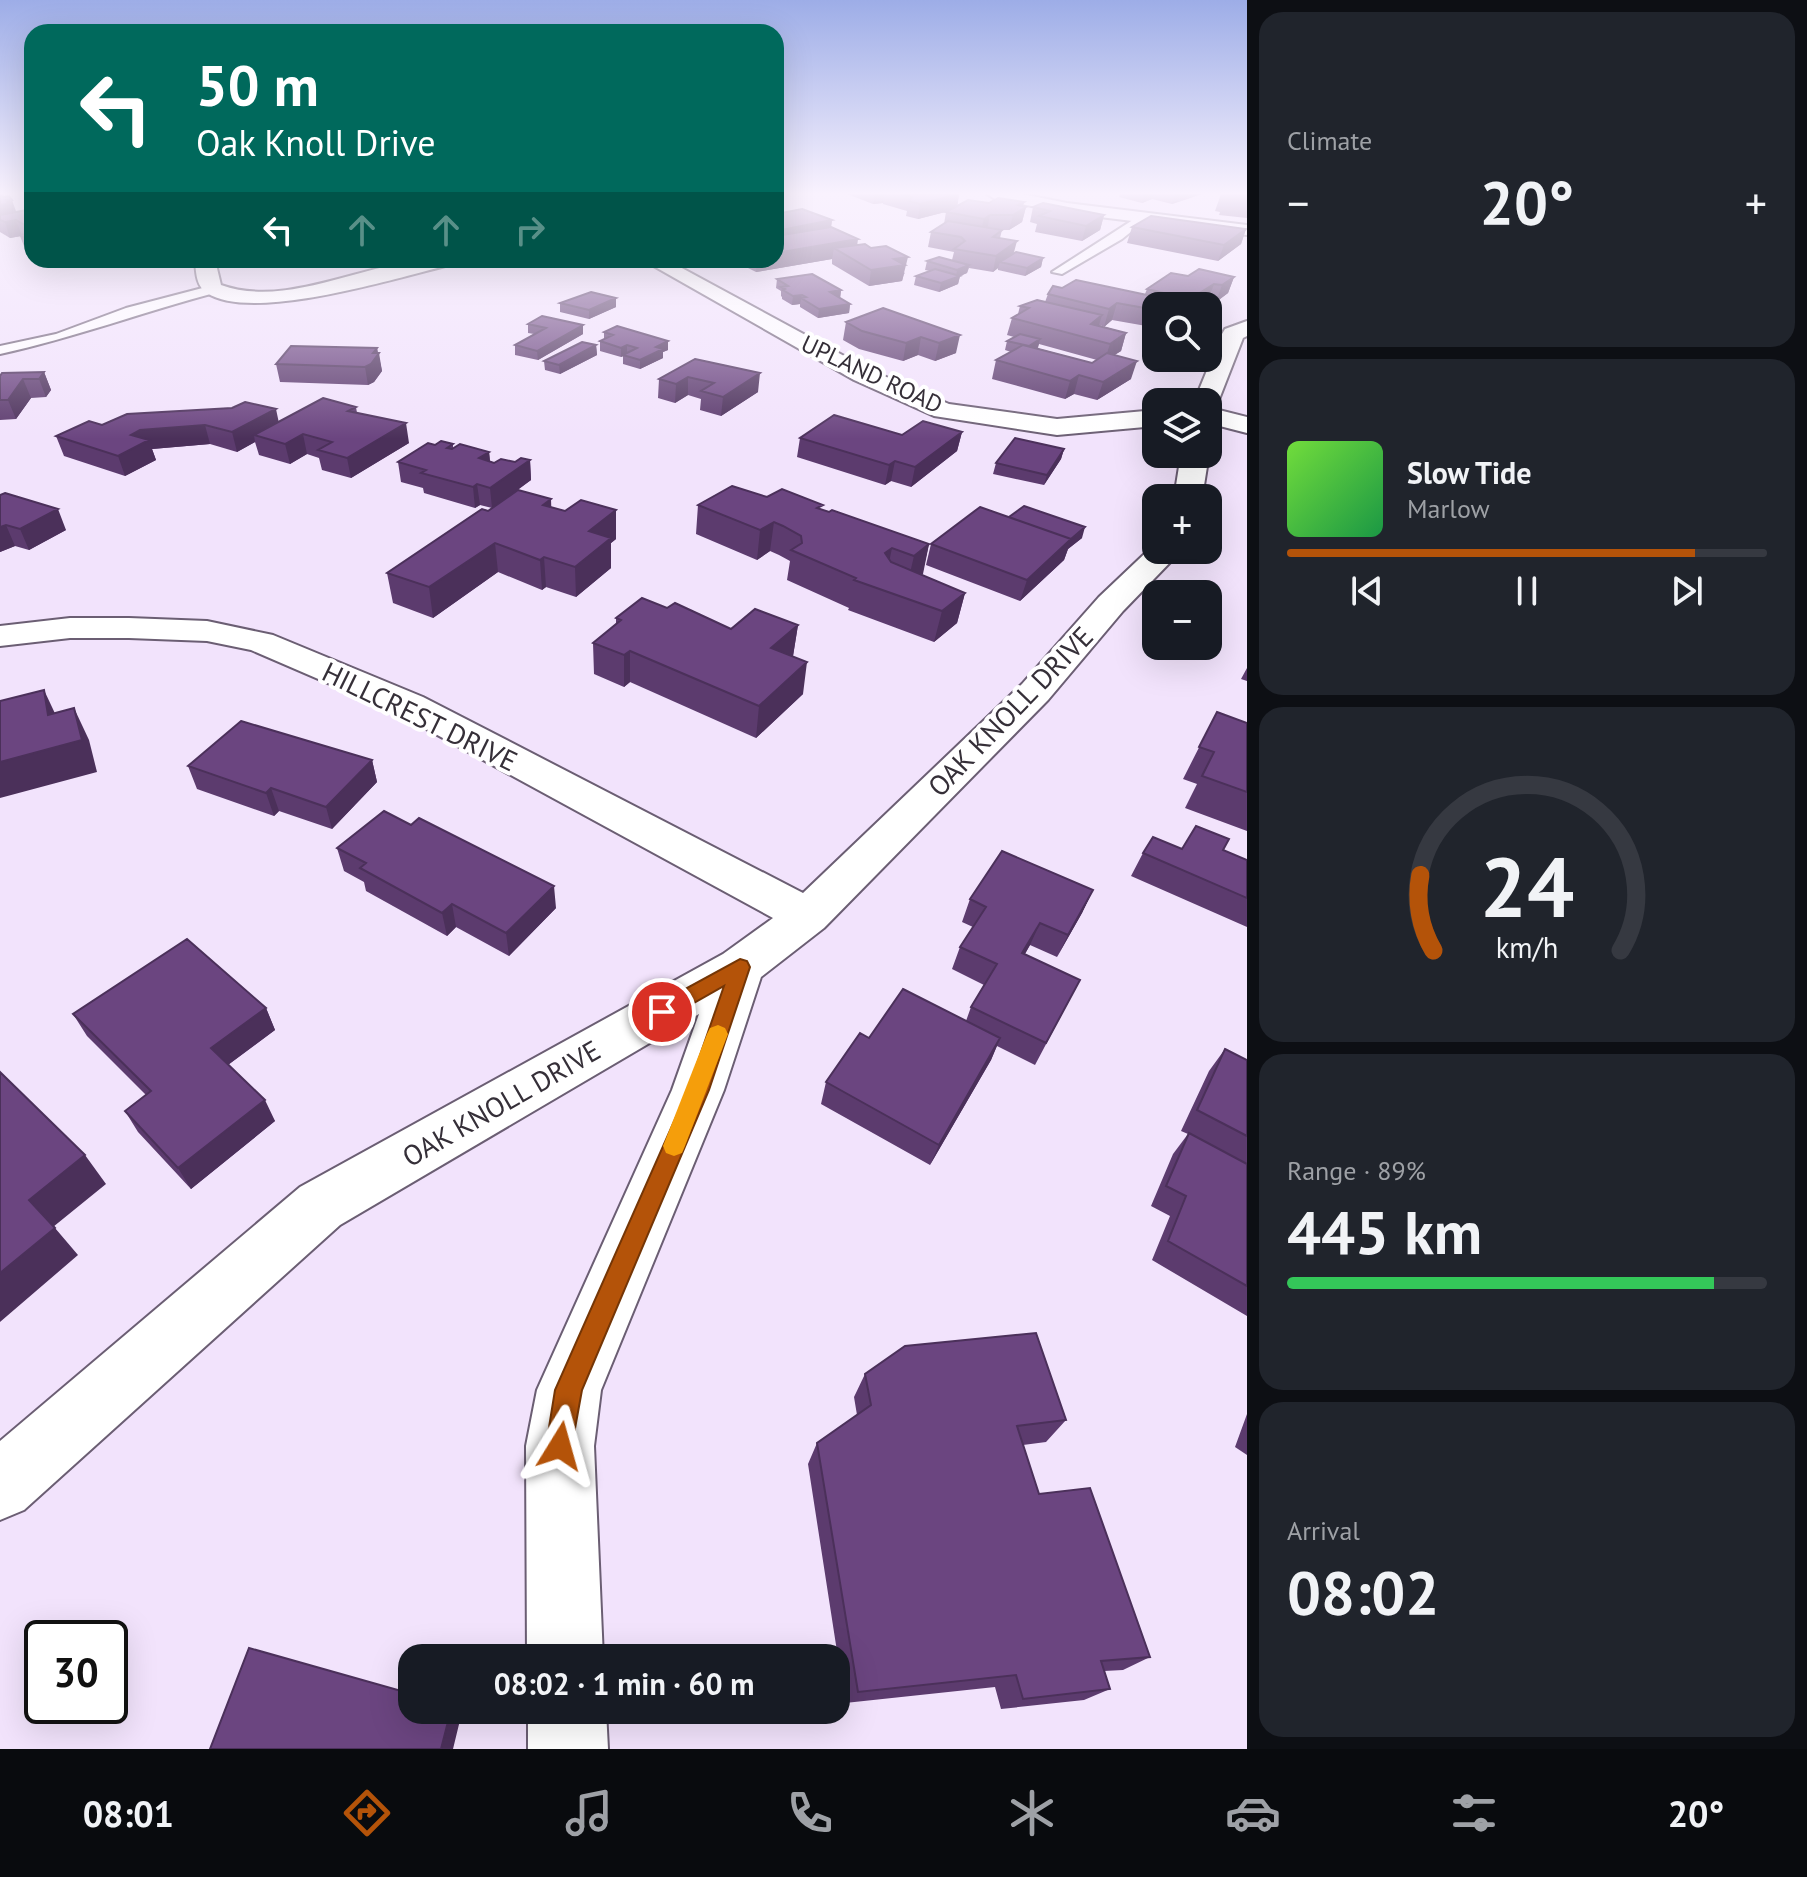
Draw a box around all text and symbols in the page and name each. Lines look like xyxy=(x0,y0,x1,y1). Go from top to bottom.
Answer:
text: 50 m xyxy=(196,49,319,121)
icon: left xyxy=(64,56,168,160)
text: Oak Knoll Drive xyxy=(196,119,436,166)
text: Climate xyxy=(1287,124,1372,157)
text: 20° xyxy=(1480,163,1574,241)
text: − xyxy=(1287,174,1309,231)
text: + xyxy=(1745,174,1767,231)
icon: left xyxy=(256,208,300,252)
icon: ahead xyxy=(340,208,384,252)
icon: ahead xyxy=(424,208,468,252)
icon: right xyxy=(508,208,552,252)
map controls xyxy=(1142,292,1222,660)
button: search xyxy=(1142,292,1222,372)
street label: UPLAND ROAD xyxy=(796,328,948,420)
button: layers xyxy=(1142,388,1222,468)
text: Slow Tide xyxy=(1407,453,1532,492)
button: + xyxy=(1142,484,1222,564)
text: Marlow xyxy=(1407,492,1490,525)
icon: previous xyxy=(1345,569,1389,613)
icon: pause xyxy=(1505,569,1549,613)
icon: next xyxy=(1665,569,1709,613)
button: − xyxy=(1142,580,1222,660)
street label: OAK KNOLL DRIVE xyxy=(919,618,1101,804)
street label: HILLCREST DRIVE xyxy=(316,653,524,779)
text: 24 xyxy=(1480,831,1574,939)
text: km/h xyxy=(1496,929,1558,966)
pin xyxy=(628,978,696,1046)
icon: arrive xyxy=(640,990,684,1034)
street label: OAK KNOLL DRIVE xyxy=(395,1031,607,1175)
text: Range · 89% xyxy=(1287,1154,1426,1187)
text: 445 km xyxy=(1287,1193,1482,1271)
position arrow xyxy=(518,1404,602,1488)
text: Arrival xyxy=(1287,1514,1360,1547)
text: 08:02 xyxy=(1287,1553,1439,1631)
speed limit sign: 30 xyxy=(24,1620,128,1724)
text: 08:02 · 1 min · 60 m xyxy=(494,1664,754,1703)
icon: directions xyxy=(339,1785,395,1841)
icon: music xyxy=(561,1785,617,1841)
icon: phone xyxy=(782,1785,838,1841)
icon: climate xyxy=(1004,1785,1060,1841)
icon: car xyxy=(1225,1785,1281,1841)
icon: filters xyxy=(1446,1785,1502,1841)
text: 08:01 xyxy=(83,1790,174,1837)
text: 20° xyxy=(1668,1790,1724,1837)

